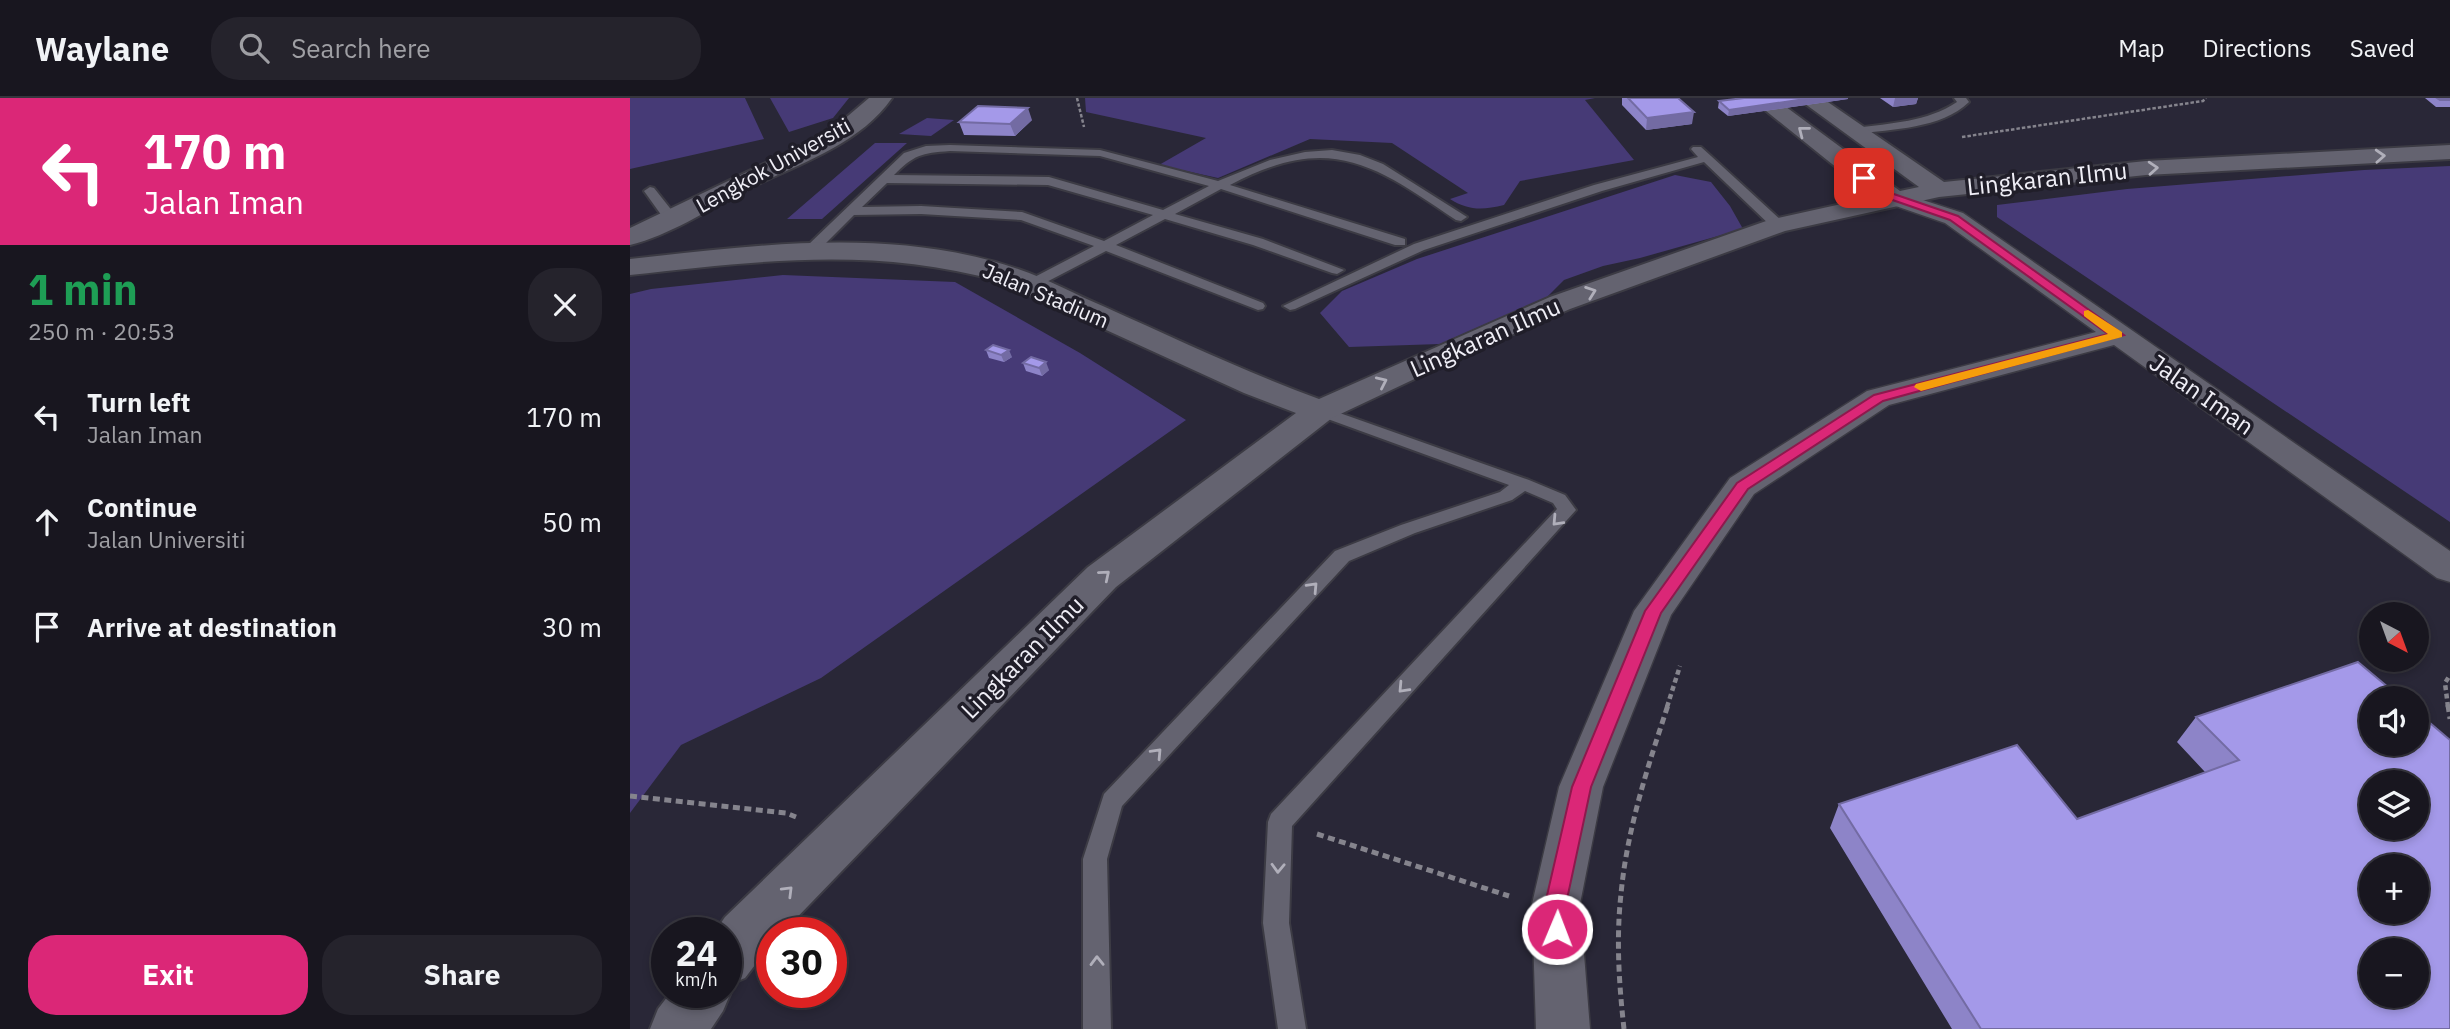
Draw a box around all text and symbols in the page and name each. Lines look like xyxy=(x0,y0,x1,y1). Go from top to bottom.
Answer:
search box xyxy=(211,17,701,80)
text: Waylane xyxy=(35,27,169,70)
icon: search xyxy=(235,29,273,67)
text: Search here xyxy=(291,31,431,65)
text: Map xyxy=(2118,32,2164,64)
text: Directions xyxy=(2202,32,2312,64)
text: Saved xyxy=(2350,32,2415,64)
street label: Lengkok Universiti xyxy=(691,111,855,219)
text: 170 m xyxy=(143,119,287,182)
icon: left xyxy=(28,126,119,217)
one-way arrow xyxy=(1799,127,1812,139)
pin xyxy=(1834,148,1894,208)
one-way arrow xyxy=(2375,148,2386,163)
street label: Lingkaran Ilmu xyxy=(1965,154,2129,202)
icon: arrive xyxy=(1845,159,1883,197)
one-way arrow xyxy=(2148,161,2159,176)
text: Jalan Iman xyxy=(143,181,304,223)
street label: Jalan Stadium xyxy=(979,256,1113,334)
text: 1 min xyxy=(28,262,138,317)
button: close xyxy=(528,268,602,342)
one-way arrow xyxy=(1585,286,1597,300)
street label: Lingkaran Ilmu xyxy=(1405,290,1565,384)
text: 250 m · 20:53 xyxy=(28,316,175,346)
street label: Jalan Iman xyxy=(2143,346,2261,442)
one-way arrow xyxy=(1375,376,1387,390)
text: Turn left xyxy=(87,385,190,419)
icon: left xyxy=(28,398,66,436)
text: 170 m xyxy=(526,400,602,434)
text: Jalan Iman xyxy=(87,419,203,449)
text: Continue xyxy=(87,490,197,524)
icon: ahead xyxy=(28,503,66,541)
text: 50 m xyxy=(542,505,602,539)
one-way arrow xyxy=(1553,513,1566,526)
text: Jalan Universiti xyxy=(87,524,245,554)
one-way arrow xyxy=(1097,571,1110,583)
one-way arrow xyxy=(1304,582,1317,595)
street label: Lingkaran Ilmu xyxy=(954,589,1090,725)
north arrow xyxy=(2359,602,2429,672)
map controls xyxy=(2359,602,2429,1008)
icon: arrive xyxy=(28,608,66,646)
text: Arrive at destination xyxy=(87,610,337,644)
text: 30 m xyxy=(542,610,602,644)
one-way arrow xyxy=(1399,680,1411,693)
button: sound xyxy=(2359,686,2429,756)
one-way arrow xyxy=(1149,748,1161,761)
button: layers xyxy=(2359,770,2429,840)
button: + xyxy=(2359,854,2429,924)
one-way arrow xyxy=(1271,862,1286,873)
one-way arrow xyxy=(780,887,793,900)
position arrow xyxy=(1520,892,1594,966)
speed limit sign: 30 xyxy=(756,917,847,1008)
text: 24 xyxy=(675,930,718,976)
button: Exit xyxy=(28,935,308,1015)
button: Share xyxy=(322,935,602,1015)
button: − xyxy=(2359,938,2429,1008)
one-way arrow xyxy=(1089,955,1104,966)
text: km/h xyxy=(675,968,718,991)

